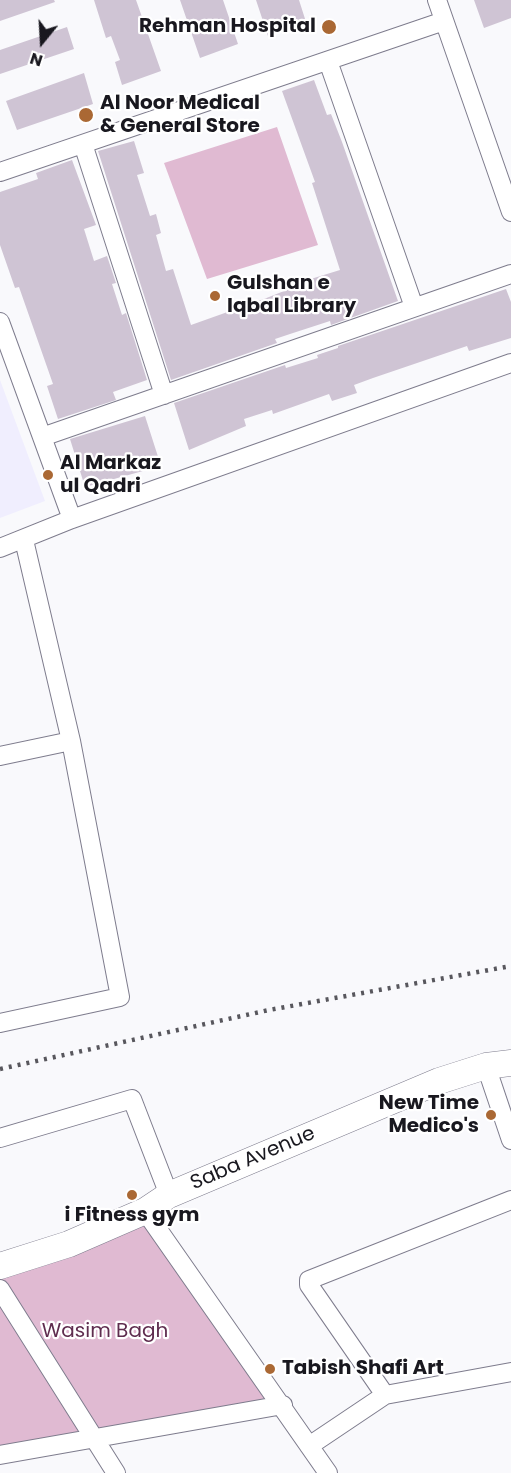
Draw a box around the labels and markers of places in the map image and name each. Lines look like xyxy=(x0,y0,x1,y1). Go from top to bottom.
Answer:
place label: Rehman Hospital xyxy=(139,15,316,39)
marker: Rehman Hospital xyxy=(320,18,338,36)
place label: Al Noor Medical & General Store xyxy=(100,92,260,139)
marker: Al Noor Medical & General Store xyxy=(77,106,95,124)
place label: Gulshan e Iqbal Library xyxy=(227,272,356,319)
marker: Gulshan e Iqbal Library xyxy=(208,289,222,303)
place label: Al Markaz ul Qadri xyxy=(60,452,161,499)
marker: Al Markaz ul Qadri xyxy=(41,468,55,482)
place label: New Time Medico's xyxy=(379,1092,479,1139)
marker: New Time Medico's xyxy=(484,1108,498,1122)
marker: i Fitness gym xyxy=(125,1188,139,1202)
place label: i Fitness gym xyxy=(65,1204,199,1228)
place label: Tabish Shafi Art xyxy=(282,1357,444,1381)
marker: Tabish Shafi Art xyxy=(263,1362,277,1376)

